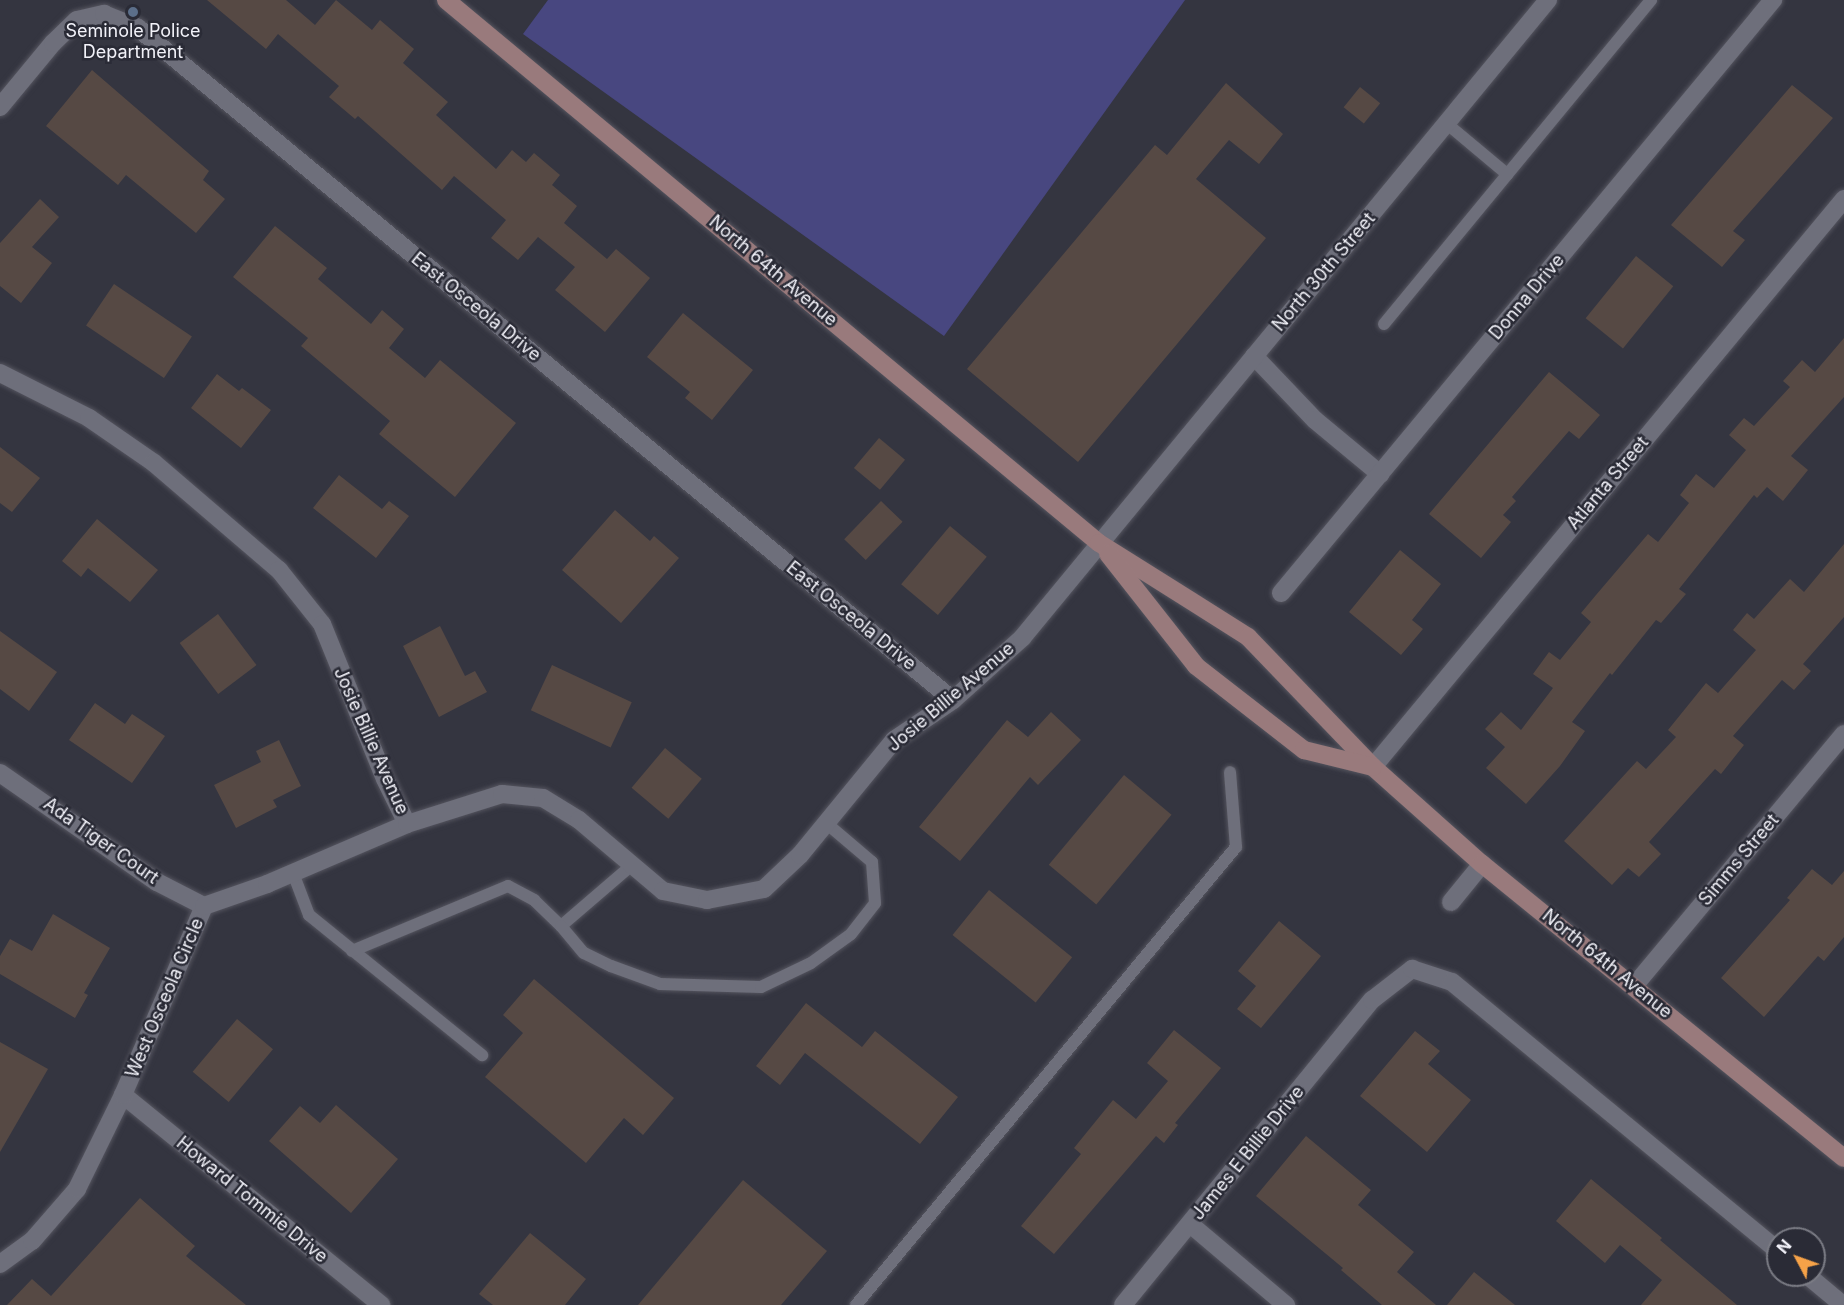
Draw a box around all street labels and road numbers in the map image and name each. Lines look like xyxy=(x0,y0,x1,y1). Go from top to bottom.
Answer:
street label: North 30th Street xyxy=(1268,208,1380,336)
street label: North 64th Avenue xyxy=(705,211,841,331)
street label: East Osceola Drive xyxy=(407,248,545,366)
street label: Donna Drive xyxy=(1485,250,1569,344)
street label: Atlanta Street xyxy=(1563,432,1653,534)
street label: East Osceola Drive xyxy=(782,557,920,675)
street label: Josie Billie Avenue xyxy=(883,638,1019,756)
street label: Josie Billie Avenue xyxy=(329,664,413,818)
street label: Ada Tiger Court xyxy=(39,793,163,889)
street label: Simms Street xyxy=(1694,810,1784,910)
street label: North 64th Avenue xyxy=(1538,905,1676,1023)
street label: West Osceola Circle xyxy=(122,915,208,1081)
street label: James E Billie Drive xyxy=(1187,1081,1309,1225)
street label: Howard Tommie Drive xyxy=(172,1132,332,1268)

